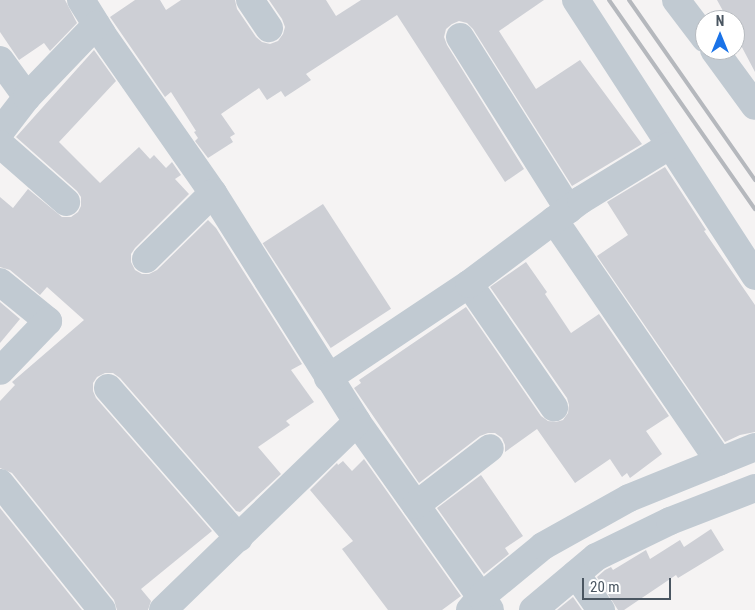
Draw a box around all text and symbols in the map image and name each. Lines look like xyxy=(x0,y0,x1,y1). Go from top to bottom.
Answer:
north arrow xyxy=(695,10,745,60)
text: N xyxy=(716,13,724,29)
scale bar xyxy=(585,568,674,600)
text: 20 m xyxy=(590,578,620,596)

